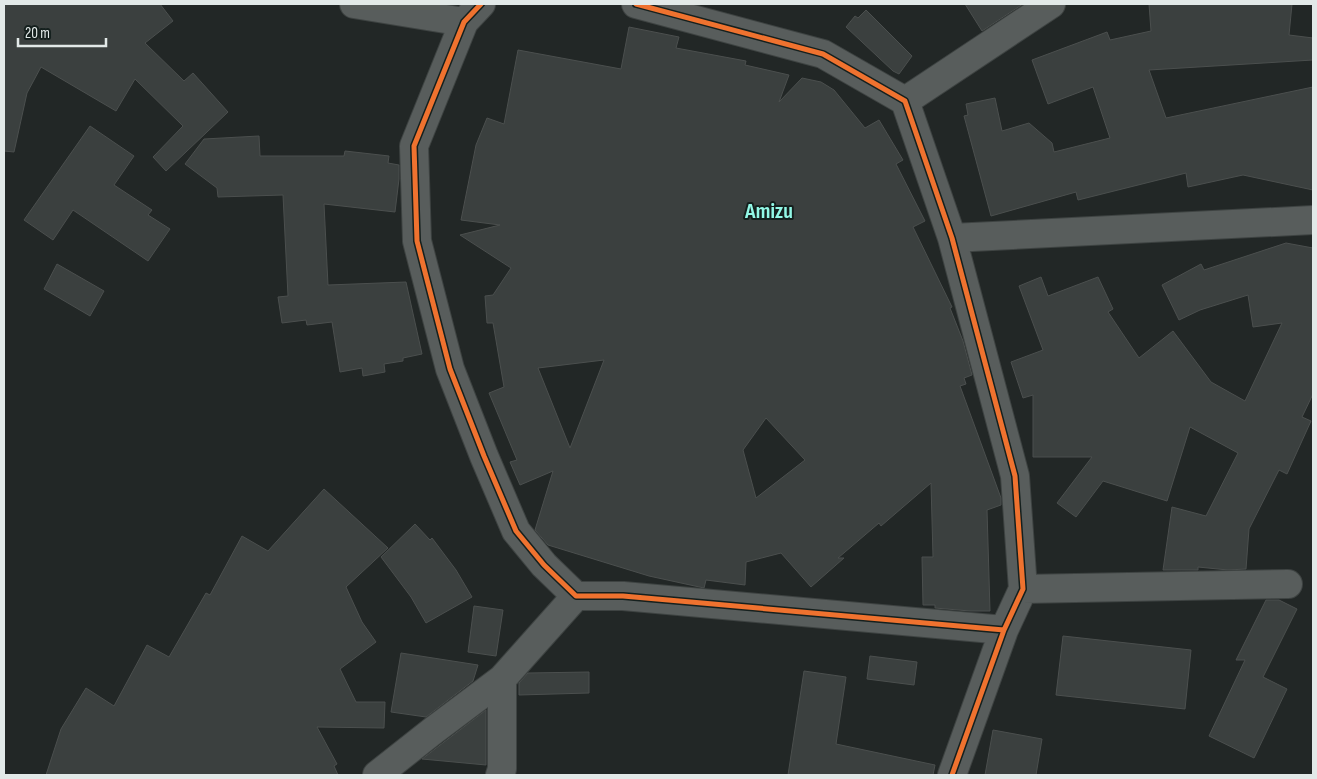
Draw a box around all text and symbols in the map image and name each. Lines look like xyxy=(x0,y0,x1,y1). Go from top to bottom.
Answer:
scale bar xyxy=(18,15,105,47)
text: 20 m xyxy=(25,24,50,43)
district label: Amizu xyxy=(744,198,793,225)

